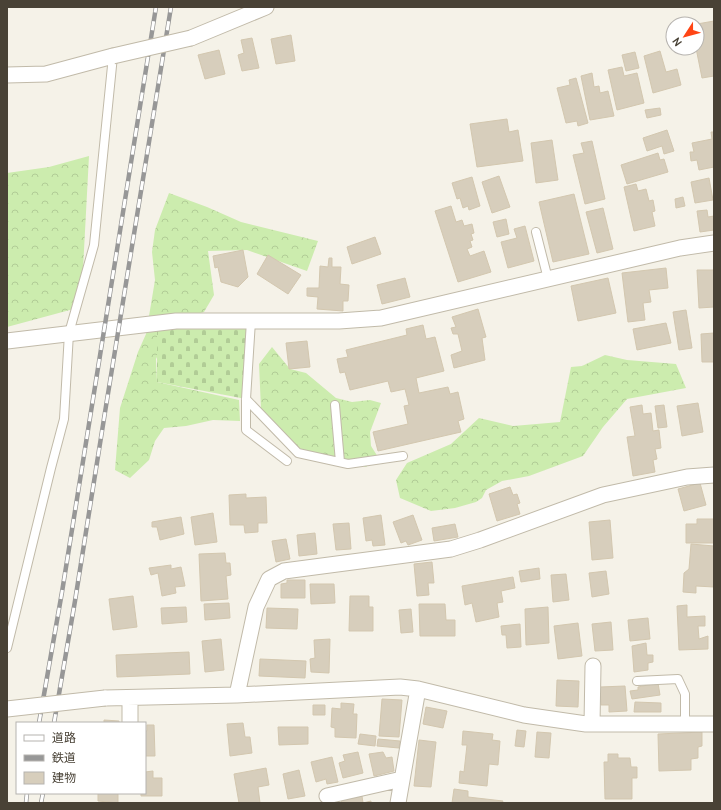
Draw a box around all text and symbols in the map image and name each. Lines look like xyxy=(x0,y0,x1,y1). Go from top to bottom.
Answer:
north arrow xyxy=(665,16,705,56)
text: N xyxy=(669,35,685,49)
legend xyxy=(16,722,146,794)
text: 道路 xyxy=(52,730,76,745)
text: 鉄道 xyxy=(52,750,76,765)
text: 建物 xyxy=(52,770,76,785)

